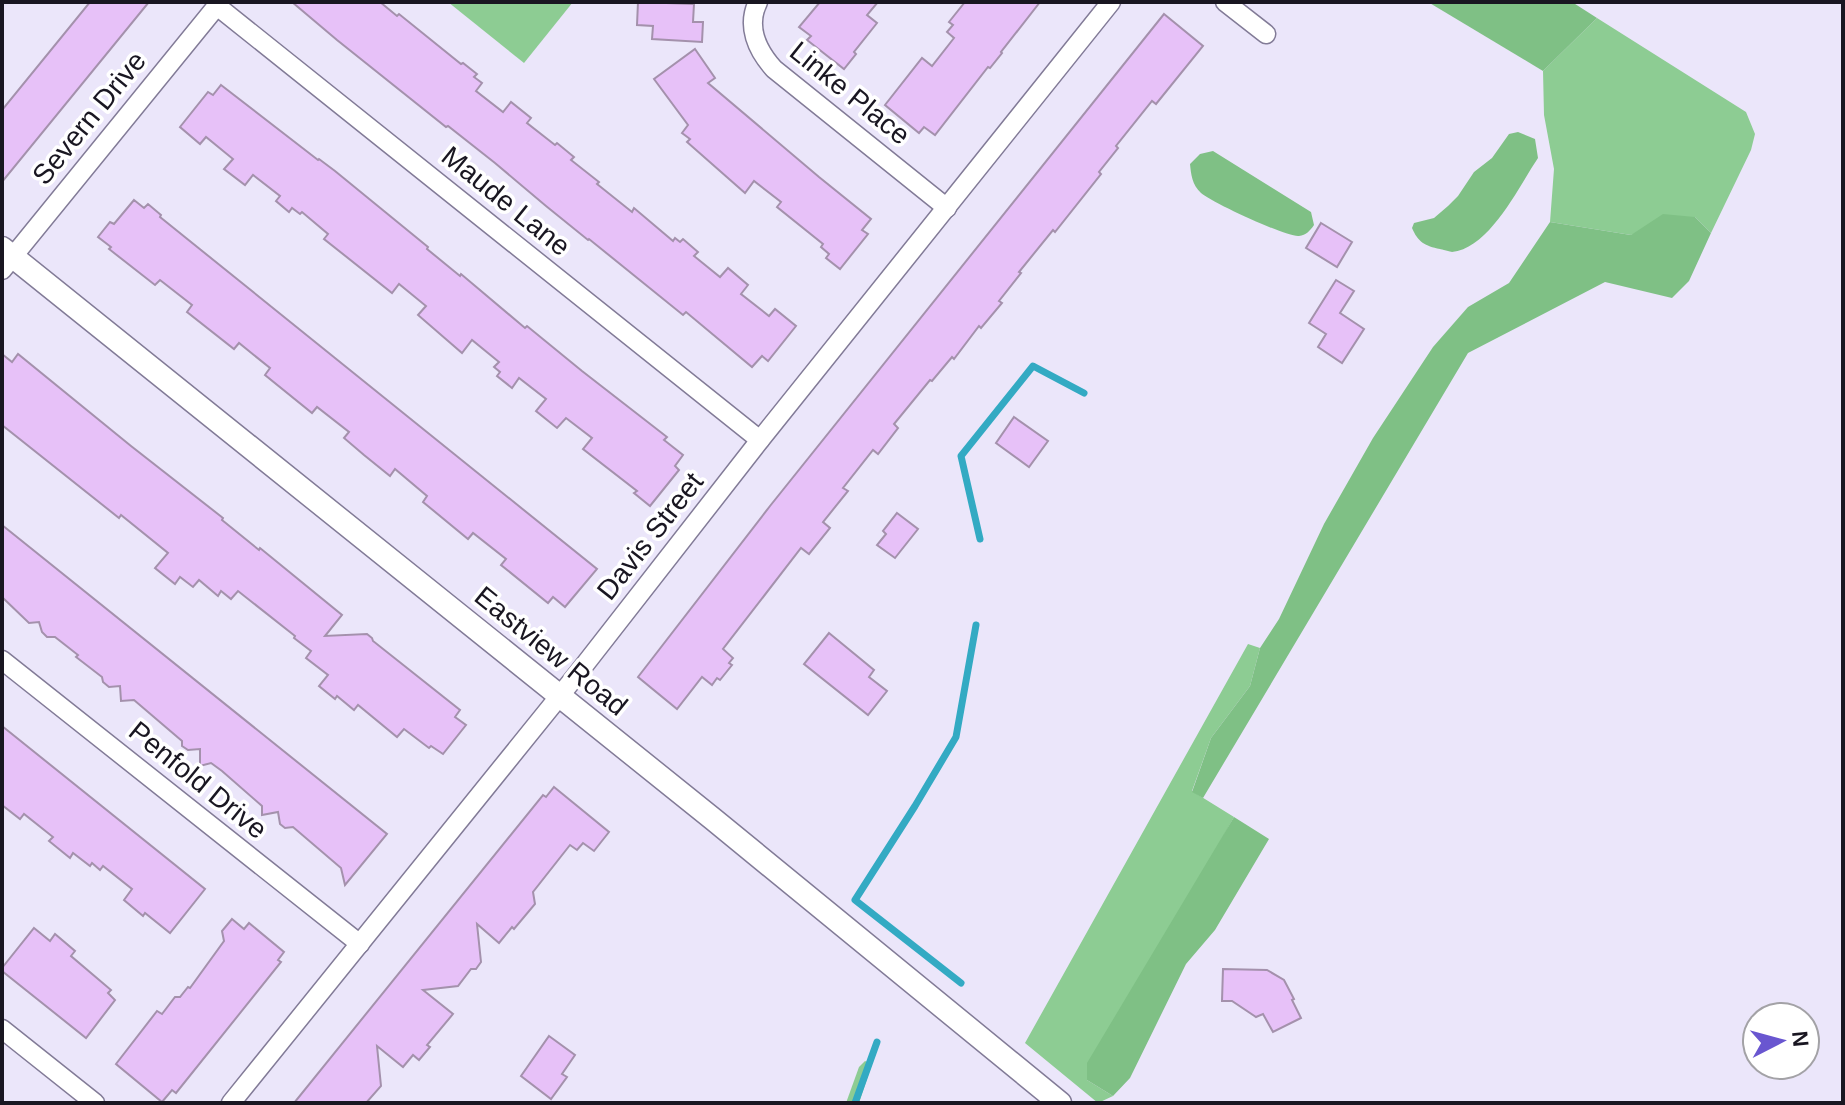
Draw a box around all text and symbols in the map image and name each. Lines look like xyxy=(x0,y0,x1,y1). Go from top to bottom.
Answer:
street label: Linke Place xyxy=(784,35,916,151)
street label: Severn Drive xyxy=(26,45,152,191)
street label: Maude Lane xyxy=(436,140,576,262)
street label: Davis Street xyxy=(591,466,709,606)
street label: Eastview Road xyxy=(469,580,633,722)
street label: Penfold Drive xyxy=(123,715,273,845)
north arrow xyxy=(1741,1001,1821,1081)
text: N xyxy=(1787,1030,1814,1048)

